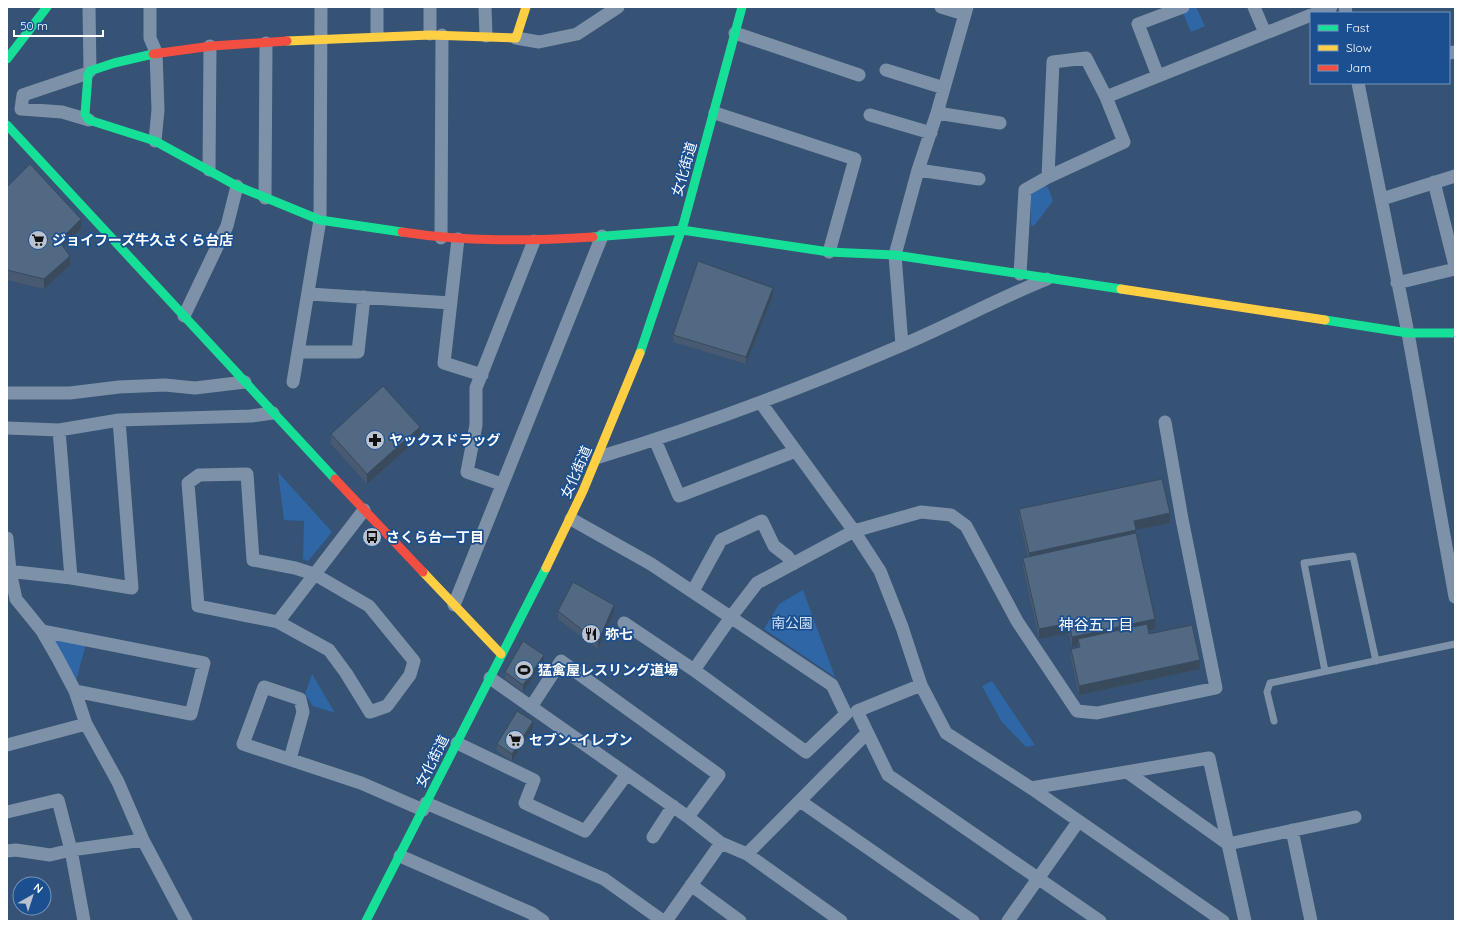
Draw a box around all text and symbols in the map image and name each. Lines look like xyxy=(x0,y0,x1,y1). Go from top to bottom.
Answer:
scale bar xyxy=(14,12,103,38)
legend xyxy=(1310,12,1450,84)
text: 50 m xyxy=(20,18,48,33)
text: Fast xyxy=(1346,20,1370,35)
text: Slow xyxy=(1346,40,1372,55)
text: Jam xyxy=(1346,60,1371,75)
street label: 女化街道 xyxy=(668,140,700,198)
supermarket icon: ジョイフーズ牛久さくら台店 xyxy=(27,229,49,251)
place label: ジョイフーズ牛久さくら台店 xyxy=(52,231,233,249)
pharmacy icon: ヤックスドラッグ xyxy=(364,429,386,451)
place label: ヤックスドラッグ xyxy=(389,431,501,449)
street label: 女化街道 xyxy=(556,443,596,501)
bus stop icon: さくら台一丁目 xyxy=(361,526,383,548)
place label: さくら台一丁目 xyxy=(386,528,484,546)
park label: 南公園 xyxy=(771,614,813,632)
district label: 神谷五丁目 xyxy=(1058,615,1134,634)
restaurant icon: 弥七 xyxy=(580,623,602,645)
place label: 弥七 xyxy=(605,625,633,643)
sports icon: 猛禽屋レスリング道場 xyxy=(513,659,535,681)
place label: 猛禽屋レスリング道場 xyxy=(538,661,678,679)
supermarket icon: セブン-イレブン xyxy=(504,729,526,751)
place label: セブン-イレブン xyxy=(529,731,633,749)
street label: 女化街道 xyxy=(411,732,453,790)
north arrow xyxy=(12,876,52,916)
text: N xyxy=(31,880,46,896)

